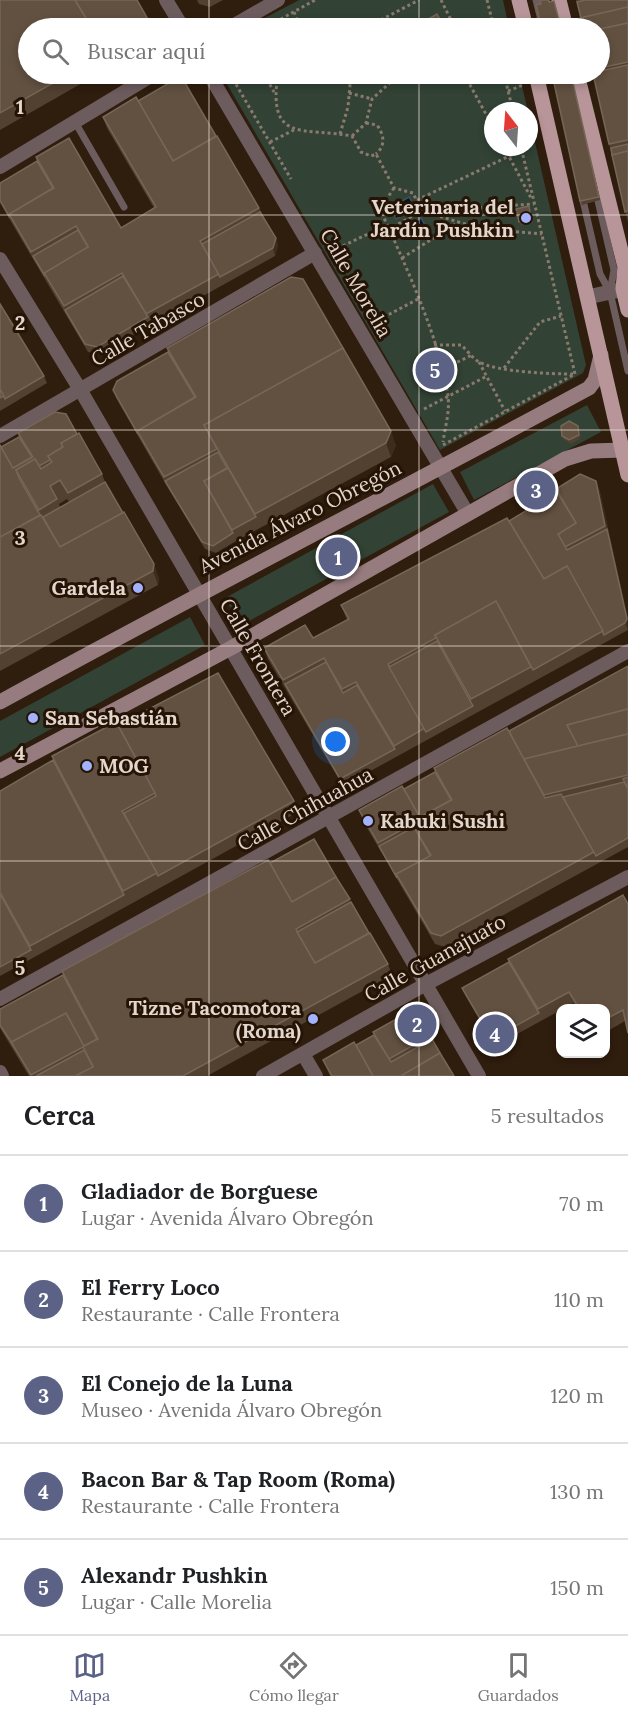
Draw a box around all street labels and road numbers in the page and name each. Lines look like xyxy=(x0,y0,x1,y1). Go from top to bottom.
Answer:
street label: Calle Morelia xyxy=(315,224,398,342)
street label: Calle Tabasco xyxy=(86,286,209,371)
street label: Avenida Álvaro Obregón xyxy=(194,455,405,579)
street label: Calle Frontera xyxy=(215,593,302,720)
street label: Calle Chihuahua xyxy=(233,761,377,856)
street label: Calle Guanajuato xyxy=(360,908,510,1007)

